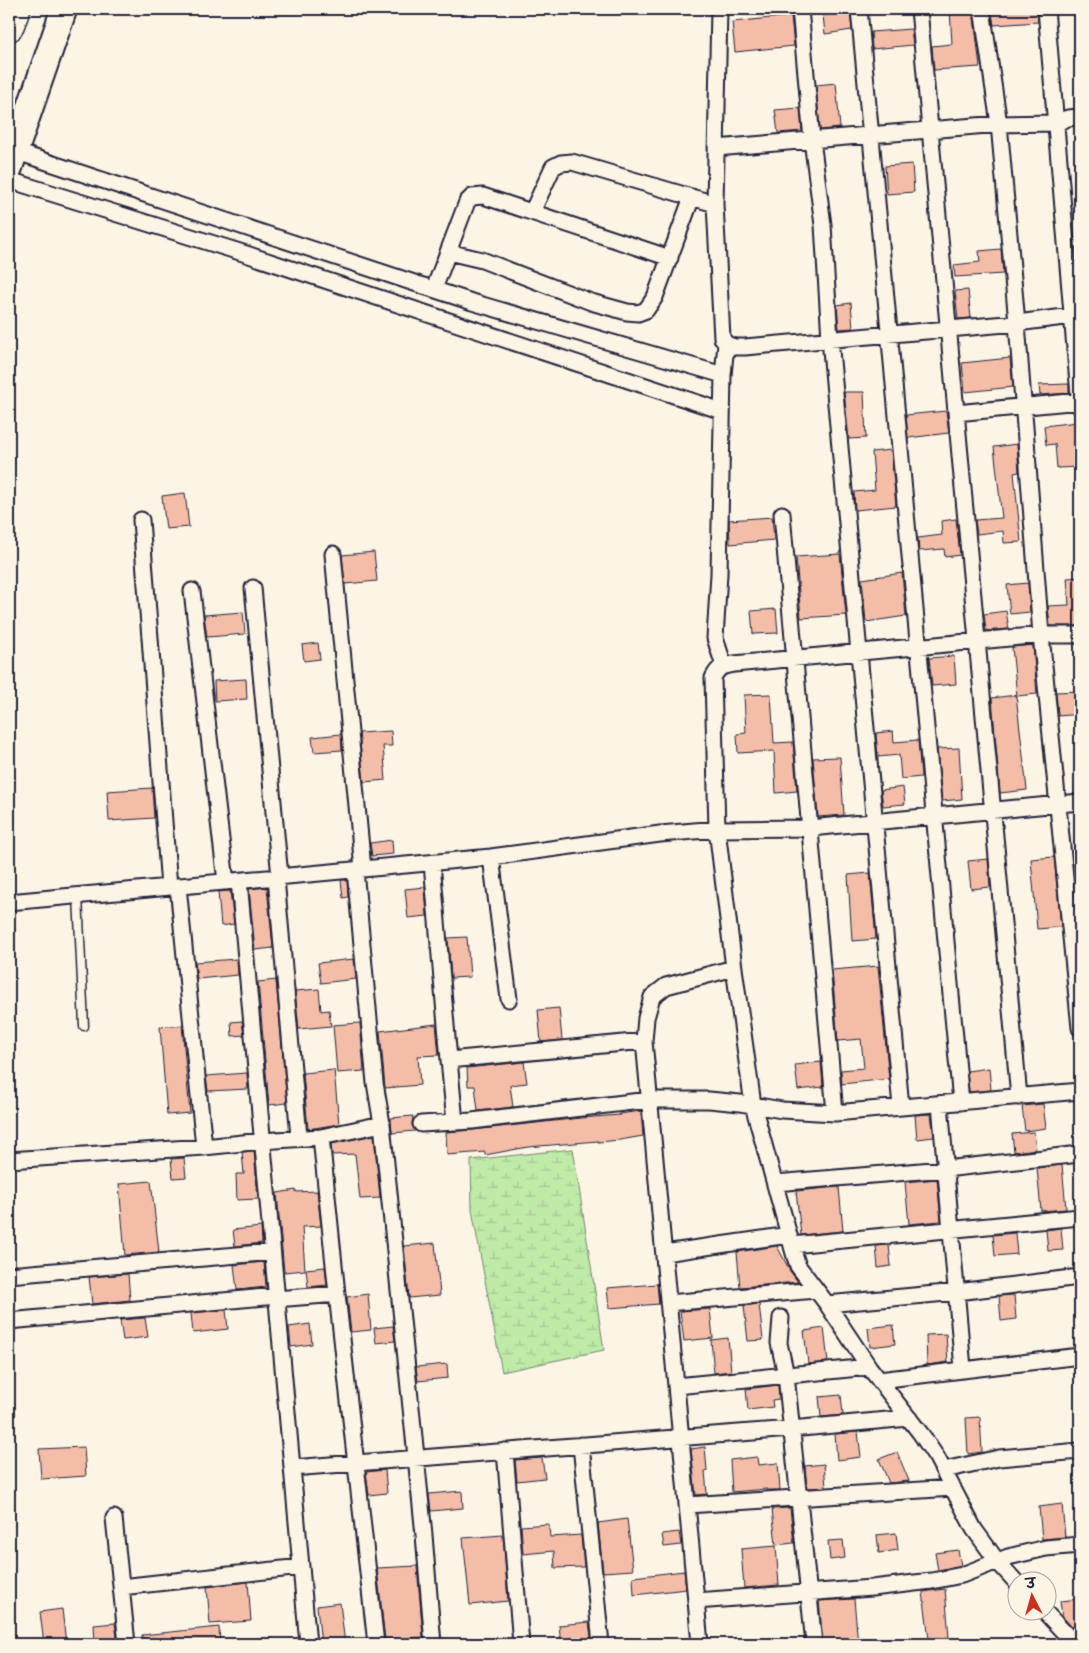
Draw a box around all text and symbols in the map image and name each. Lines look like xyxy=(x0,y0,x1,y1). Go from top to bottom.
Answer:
north arrow xyxy=(1006,1570,1056,1620)
text: उ xyxy=(1023,1574,1038,1594)

